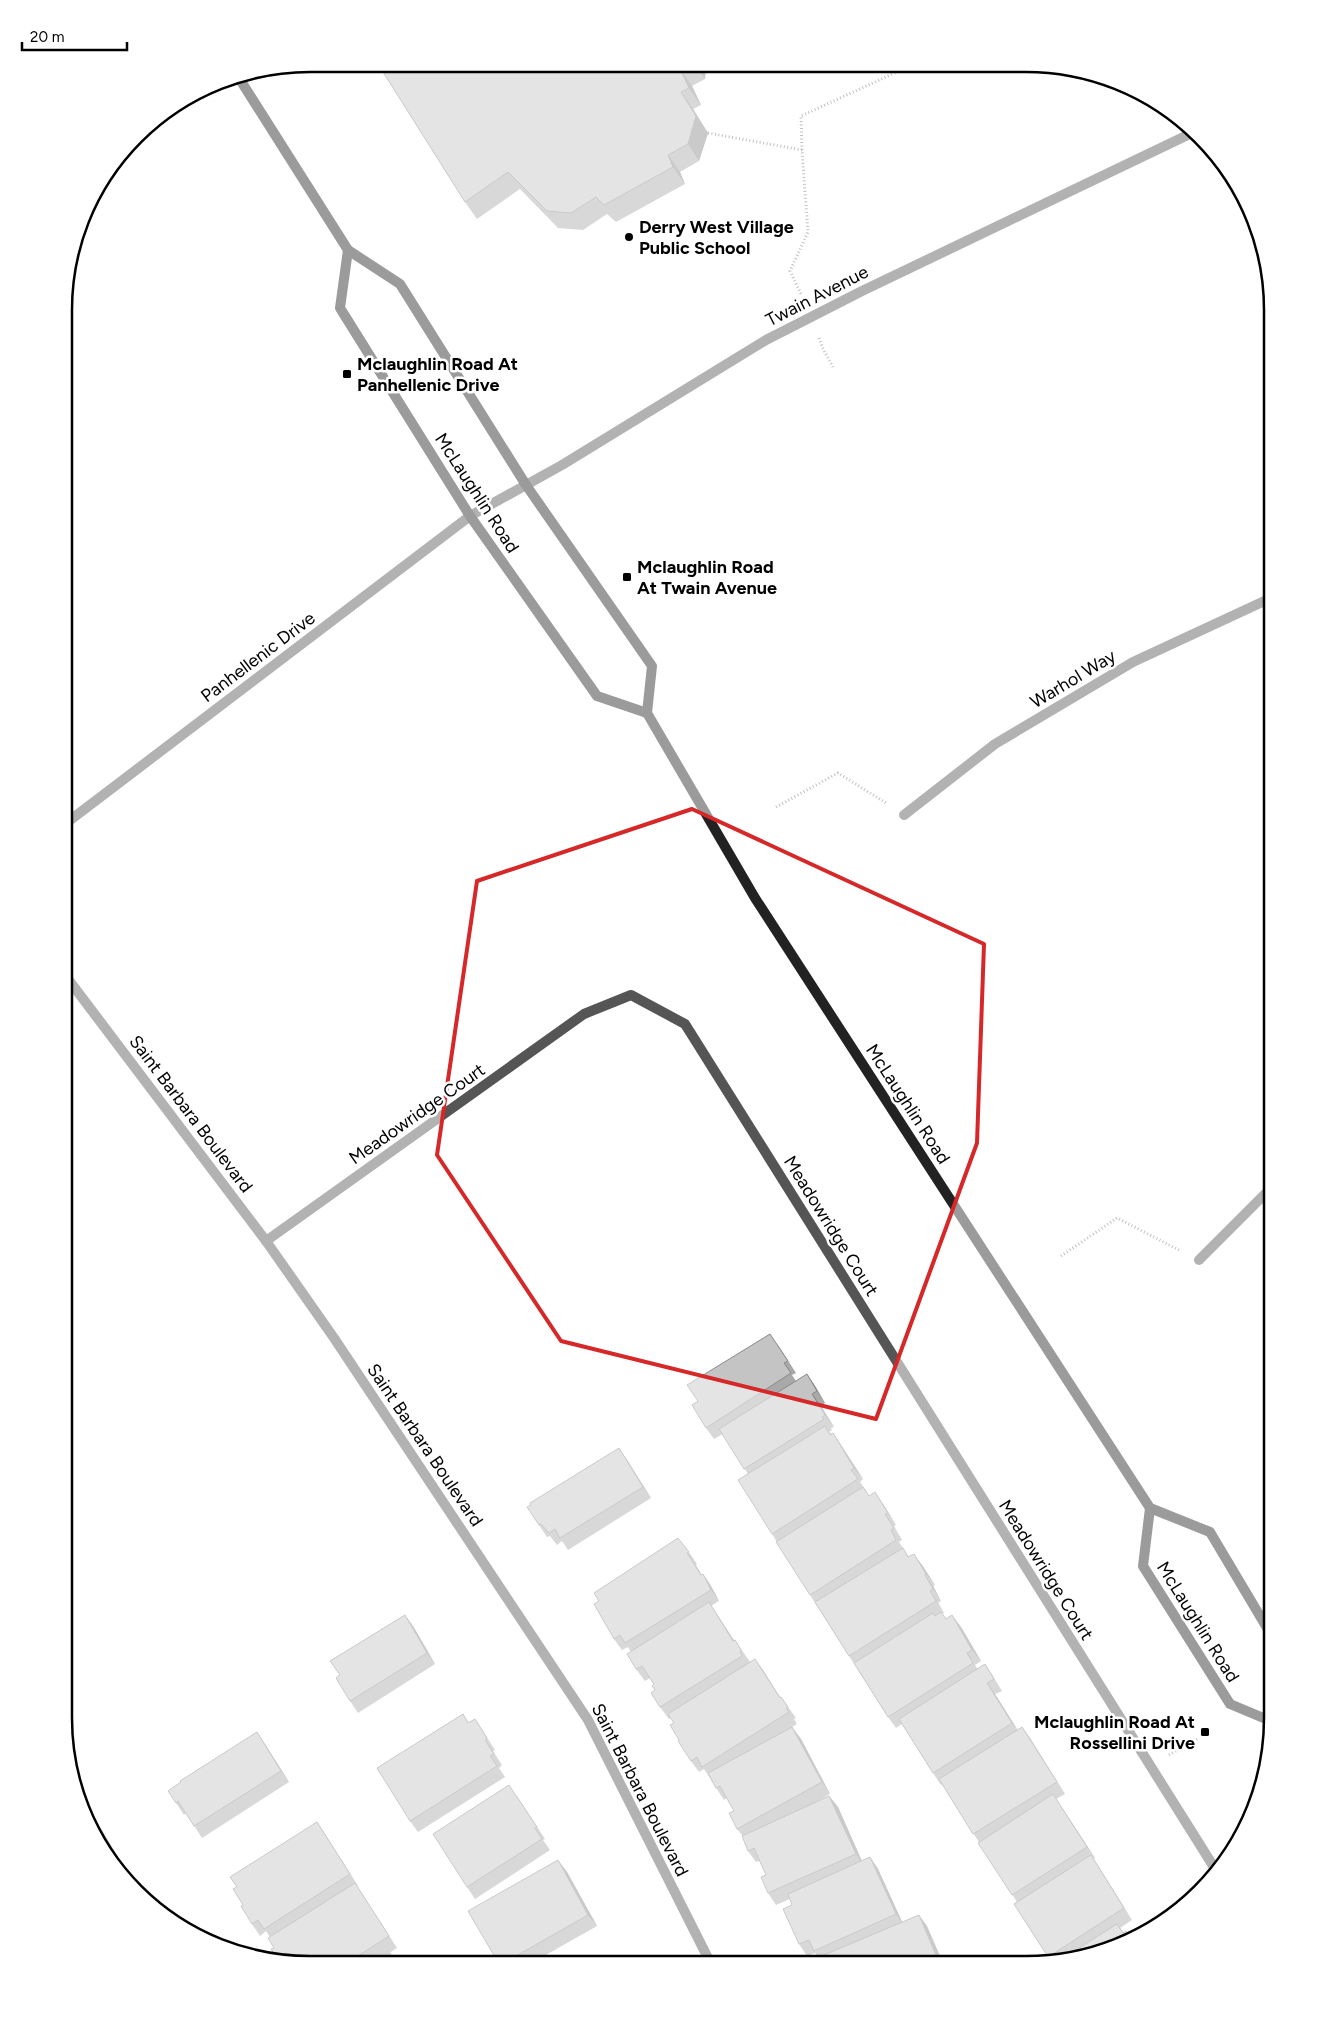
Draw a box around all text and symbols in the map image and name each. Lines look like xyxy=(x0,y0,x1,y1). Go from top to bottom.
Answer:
scale bar xyxy=(22,20,128,52)
text: 20 m xyxy=(30,28,64,46)
place label: Derry West Village Public School xyxy=(639,216,794,259)
marker: Derry West Village Public School xyxy=(623,231,635,243)
street label: Twain Avenue xyxy=(762,261,872,331)
place label: Mclaughlin Road At Panhellenic Drive xyxy=(357,353,518,396)
marker: Mclaughlin Road At Panhellenic Drive xyxy=(341,368,353,380)
street label: McLaughlin Road xyxy=(430,429,524,557)
place label: Mclaughlin Road At Twain Avenue xyxy=(637,556,777,599)
marker: Mclaughlin Road At Twain Avenue xyxy=(621,571,633,583)
street label: Panhellenic Drive xyxy=(197,607,320,707)
street label: Warhol Way xyxy=(1026,645,1120,713)
street label: Saint Barbara Boulevard xyxy=(125,1031,257,1197)
street label: McLaughlin Road xyxy=(861,1040,955,1168)
street label: Meadowridge Court xyxy=(345,1059,489,1169)
street label: Meadowridge Court xyxy=(779,1152,883,1300)
street label: Saint Barbara Boulevard xyxy=(362,1360,488,1530)
street label: Meadowridge Court xyxy=(994,1496,1098,1644)
street label: McLaughlin Road xyxy=(1152,1558,1244,1686)
street label: Saint Barbara Boulevard xyxy=(587,1700,693,1880)
place label: Mclaughlin Road At Rossellini Drive xyxy=(1034,1711,1195,1754)
marker: Mclaughlin Road At Rossellini Drive xyxy=(1199,1726,1211,1738)

